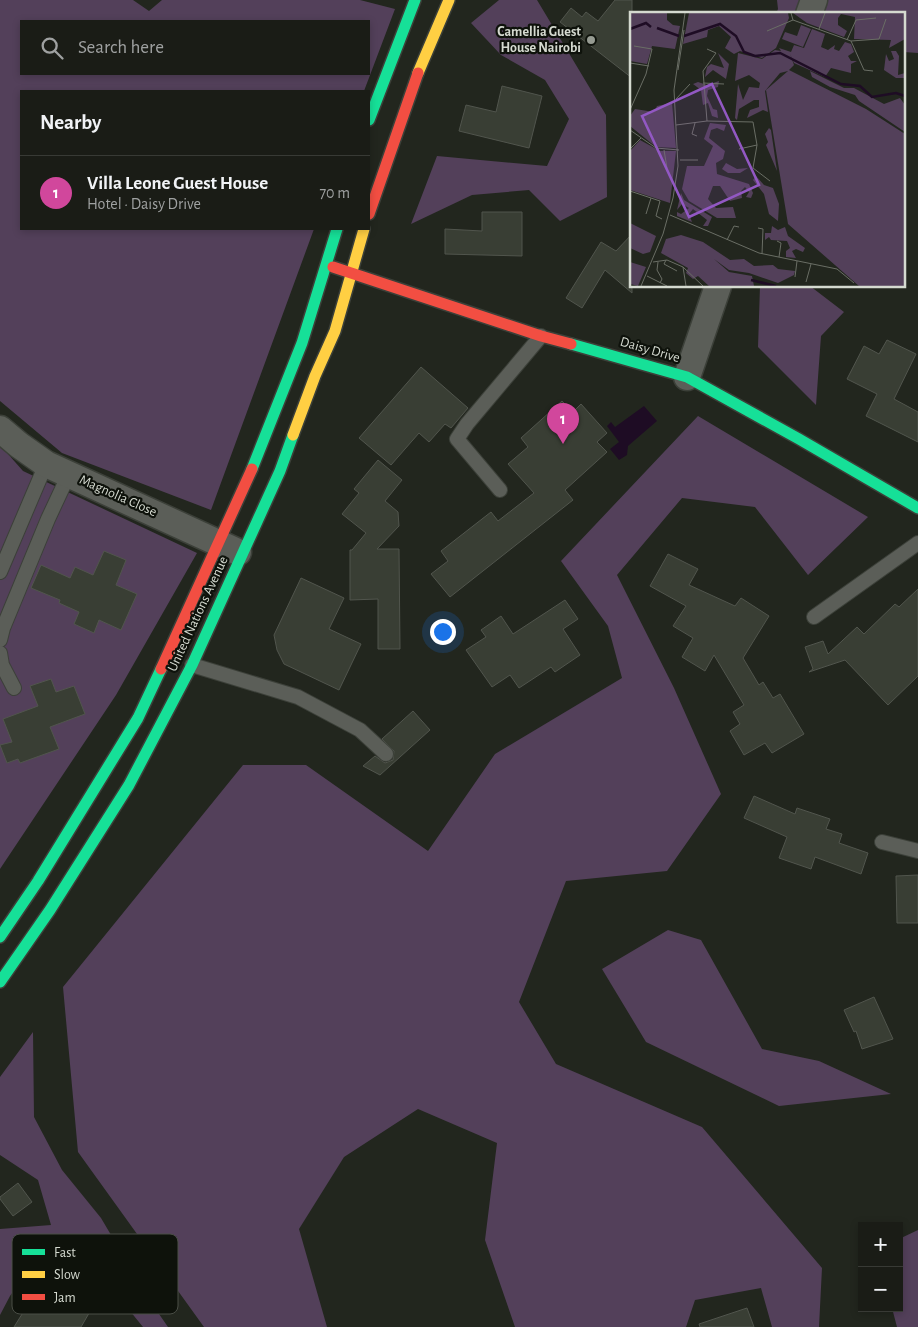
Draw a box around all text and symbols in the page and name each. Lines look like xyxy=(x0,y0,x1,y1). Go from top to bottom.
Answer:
inset map xyxy=(630,12,906,288)
search box xyxy=(20,20,370,75)
place label: Camellia Guest House Nairobi xyxy=(497,25,581,55)
icon: search xyxy=(38,34,66,62)
marker: Camellia Guest House Nairobi xyxy=(585,34,597,46)
text: Search here xyxy=(78,38,164,57)
text: Nearby xyxy=(40,112,101,133)
text: Villa Leone Guest House xyxy=(87,174,268,193)
text: 1 xyxy=(53,185,59,201)
text: 70 m xyxy=(319,185,350,201)
text: Hotel · Daisy Drive xyxy=(87,196,201,212)
street label: Daisy Drive xyxy=(619,335,681,365)
pin: 1 xyxy=(547,403,579,444)
street label: Magnolia Close xyxy=(77,473,159,519)
street label: United Nations Avenue xyxy=(165,554,231,674)
your location xyxy=(430,619,456,645)
map controls xyxy=(858,1222,903,1312)
button: + xyxy=(858,1222,903,1267)
legend xyxy=(12,1234,178,1314)
text: Fast xyxy=(54,1246,76,1260)
button: − xyxy=(858,1267,903,1312)
text: Slow xyxy=(54,1268,81,1282)
text: Jam xyxy=(54,1291,76,1305)

